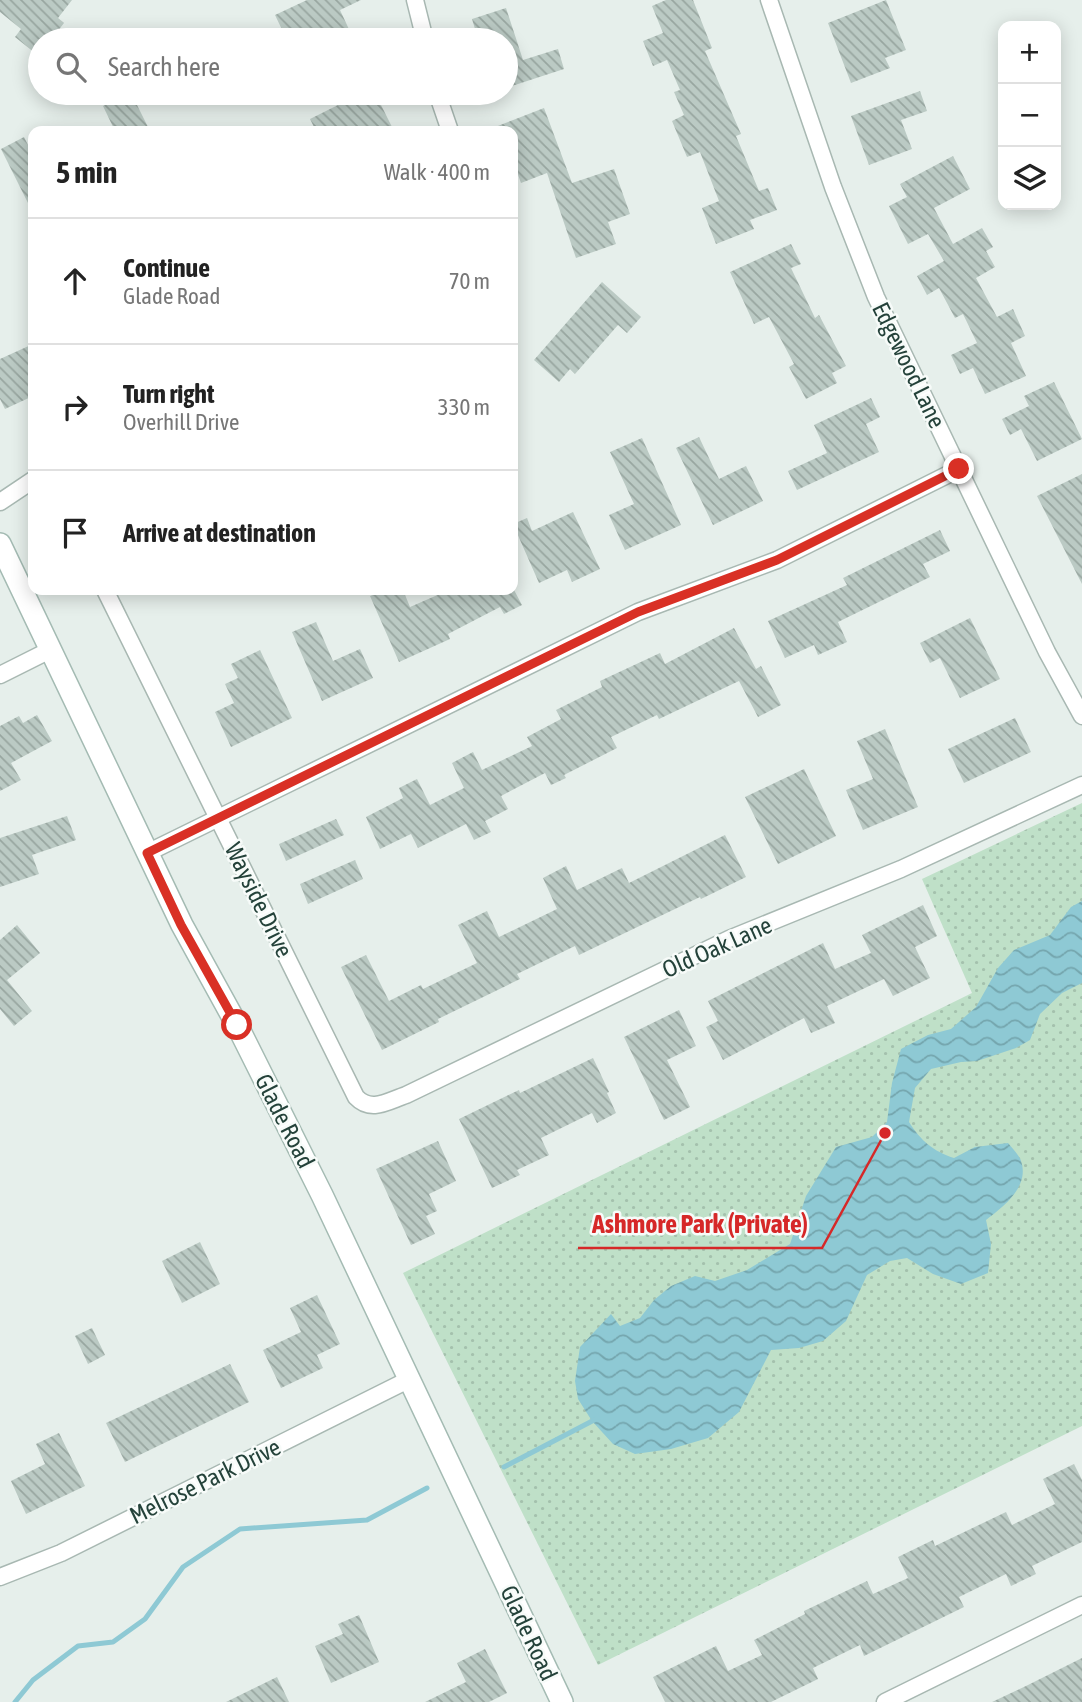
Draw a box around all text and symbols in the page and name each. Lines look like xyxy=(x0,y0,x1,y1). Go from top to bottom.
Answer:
map controls xyxy=(998,21,1061,210)
button: + xyxy=(998,21,1061,84)
search box xyxy=(28,28,518,105)
icon: search xyxy=(52,48,90,86)
text: Search here xyxy=(108,52,220,82)
button: − xyxy=(998,84,1061,147)
button: layers xyxy=(998,147,1061,210)
text: 5 min xyxy=(56,155,117,189)
text: Walk · 400 m xyxy=(384,159,490,185)
text: Continue xyxy=(123,253,210,283)
icon: ahead xyxy=(56,262,94,300)
text: 70 m xyxy=(449,268,490,294)
text: Glade Road xyxy=(123,283,220,309)
street label: Edgewood Lane xyxy=(867,298,951,432)
text: Turn right xyxy=(123,379,214,409)
icon: right xyxy=(56,388,94,426)
text: 330 m xyxy=(438,394,490,420)
text: Overhill Drive xyxy=(123,409,239,435)
route end xyxy=(943,453,974,484)
icon: arrive xyxy=(56,514,94,552)
text: Arrive at destination xyxy=(123,518,316,548)
street label: Wayside Drive xyxy=(220,838,298,962)
street label: Old Oak Lane xyxy=(658,911,776,983)
route start xyxy=(221,1009,252,1040)
street label: Glade Road xyxy=(250,1070,320,1172)
callout: Ashmore Park (Private) xyxy=(578,1201,822,1248)
text: Ashmore Park (Private) xyxy=(591,1209,808,1239)
street label: Melrose Park Drive xyxy=(125,1433,285,1529)
street label: Glade Road xyxy=(495,1581,563,1685)

